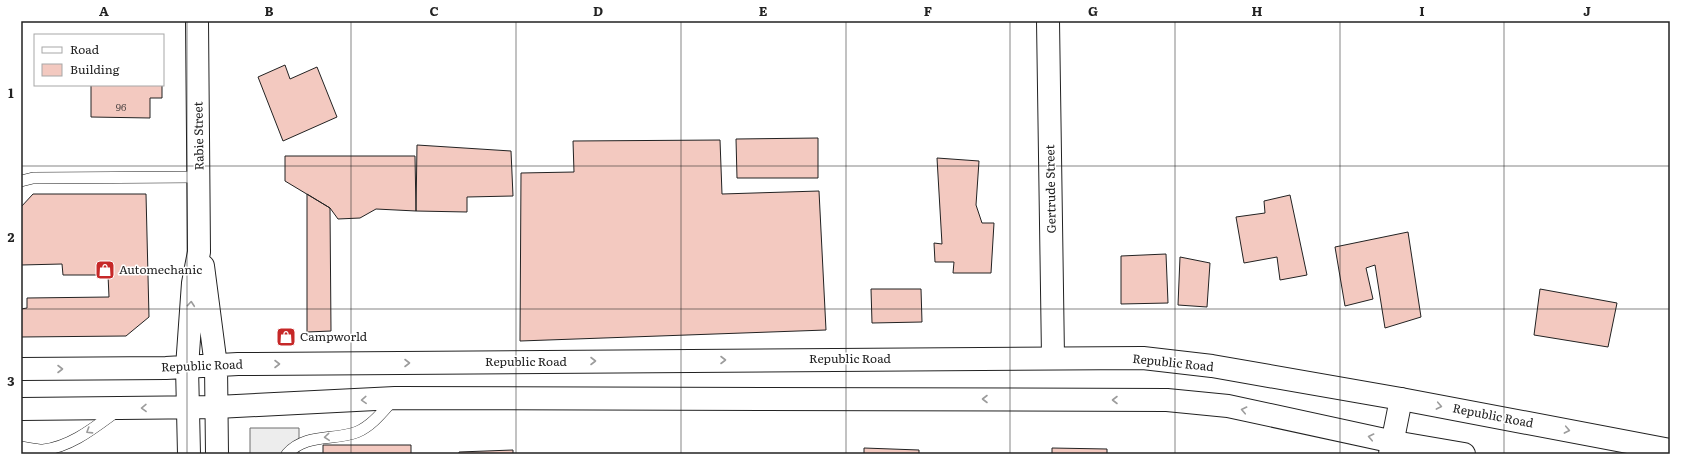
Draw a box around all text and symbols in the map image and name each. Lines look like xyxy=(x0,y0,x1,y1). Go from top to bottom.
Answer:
text: A xyxy=(99,1,109,20)
text: B xyxy=(265,1,274,20)
text: C xyxy=(429,1,439,20)
text: D xyxy=(593,1,603,20)
text: E xyxy=(759,1,768,20)
text: F xyxy=(924,1,932,20)
text: G xyxy=(1088,1,1098,20)
text: H xyxy=(1252,1,1263,20)
text: I xyxy=(1419,1,1425,20)
text: J xyxy=(1583,1,1591,20)
legend xyxy=(34,34,164,86)
text: Road xyxy=(70,40,100,58)
text: Building xyxy=(70,60,120,78)
text: 1 xyxy=(8,83,14,102)
house number: 96 xyxy=(116,99,127,114)
street label: Rabie Street xyxy=(188,101,208,171)
street label: Gertrude Street xyxy=(1040,144,1060,234)
text: 2 xyxy=(8,227,15,246)
shop icon: Automechanic xyxy=(94,259,116,281)
place label: Automechanic xyxy=(119,260,202,278)
one-way arrow xyxy=(187,301,196,307)
shop icon: Campworld xyxy=(275,326,297,348)
place label: Campworld xyxy=(300,327,368,345)
street label: Republic Road xyxy=(809,349,892,367)
street label: Republic Road xyxy=(1131,349,1215,375)
street label: Republic Road xyxy=(485,352,568,370)
street label: Republic Road xyxy=(161,355,244,375)
one-way arrow xyxy=(720,356,726,364)
one-way arrow xyxy=(590,357,596,365)
one-way arrow xyxy=(404,359,410,367)
one-way arrow xyxy=(274,360,280,368)
one-way arrow xyxy=(57,365,63,373)
text: 3 xyxy=(7,371,15,390)
one-way arrow xyxy=(361,395,367,404)
one-way arrow xyxy=(982,395,988,403)
one-way arrow xyxy=(1112,396,1118,404)
street label: Republic Road xyxy=(1451,398,1536,432)
one-way arrow xyxy=(1436,401,1442,410)
one-way arrow xyxy=(141,404,147,412)
one-way arrow xyxy=(1241,406,1247,414)
one-way arrow xyxy=(86,426,93,434)
one-way arrow xyxy=(1564,426,1570,434)
one-way arrow xyxy=(324,432,330,441)
one-way arrow xyxy=(1368,433,1374,441)

